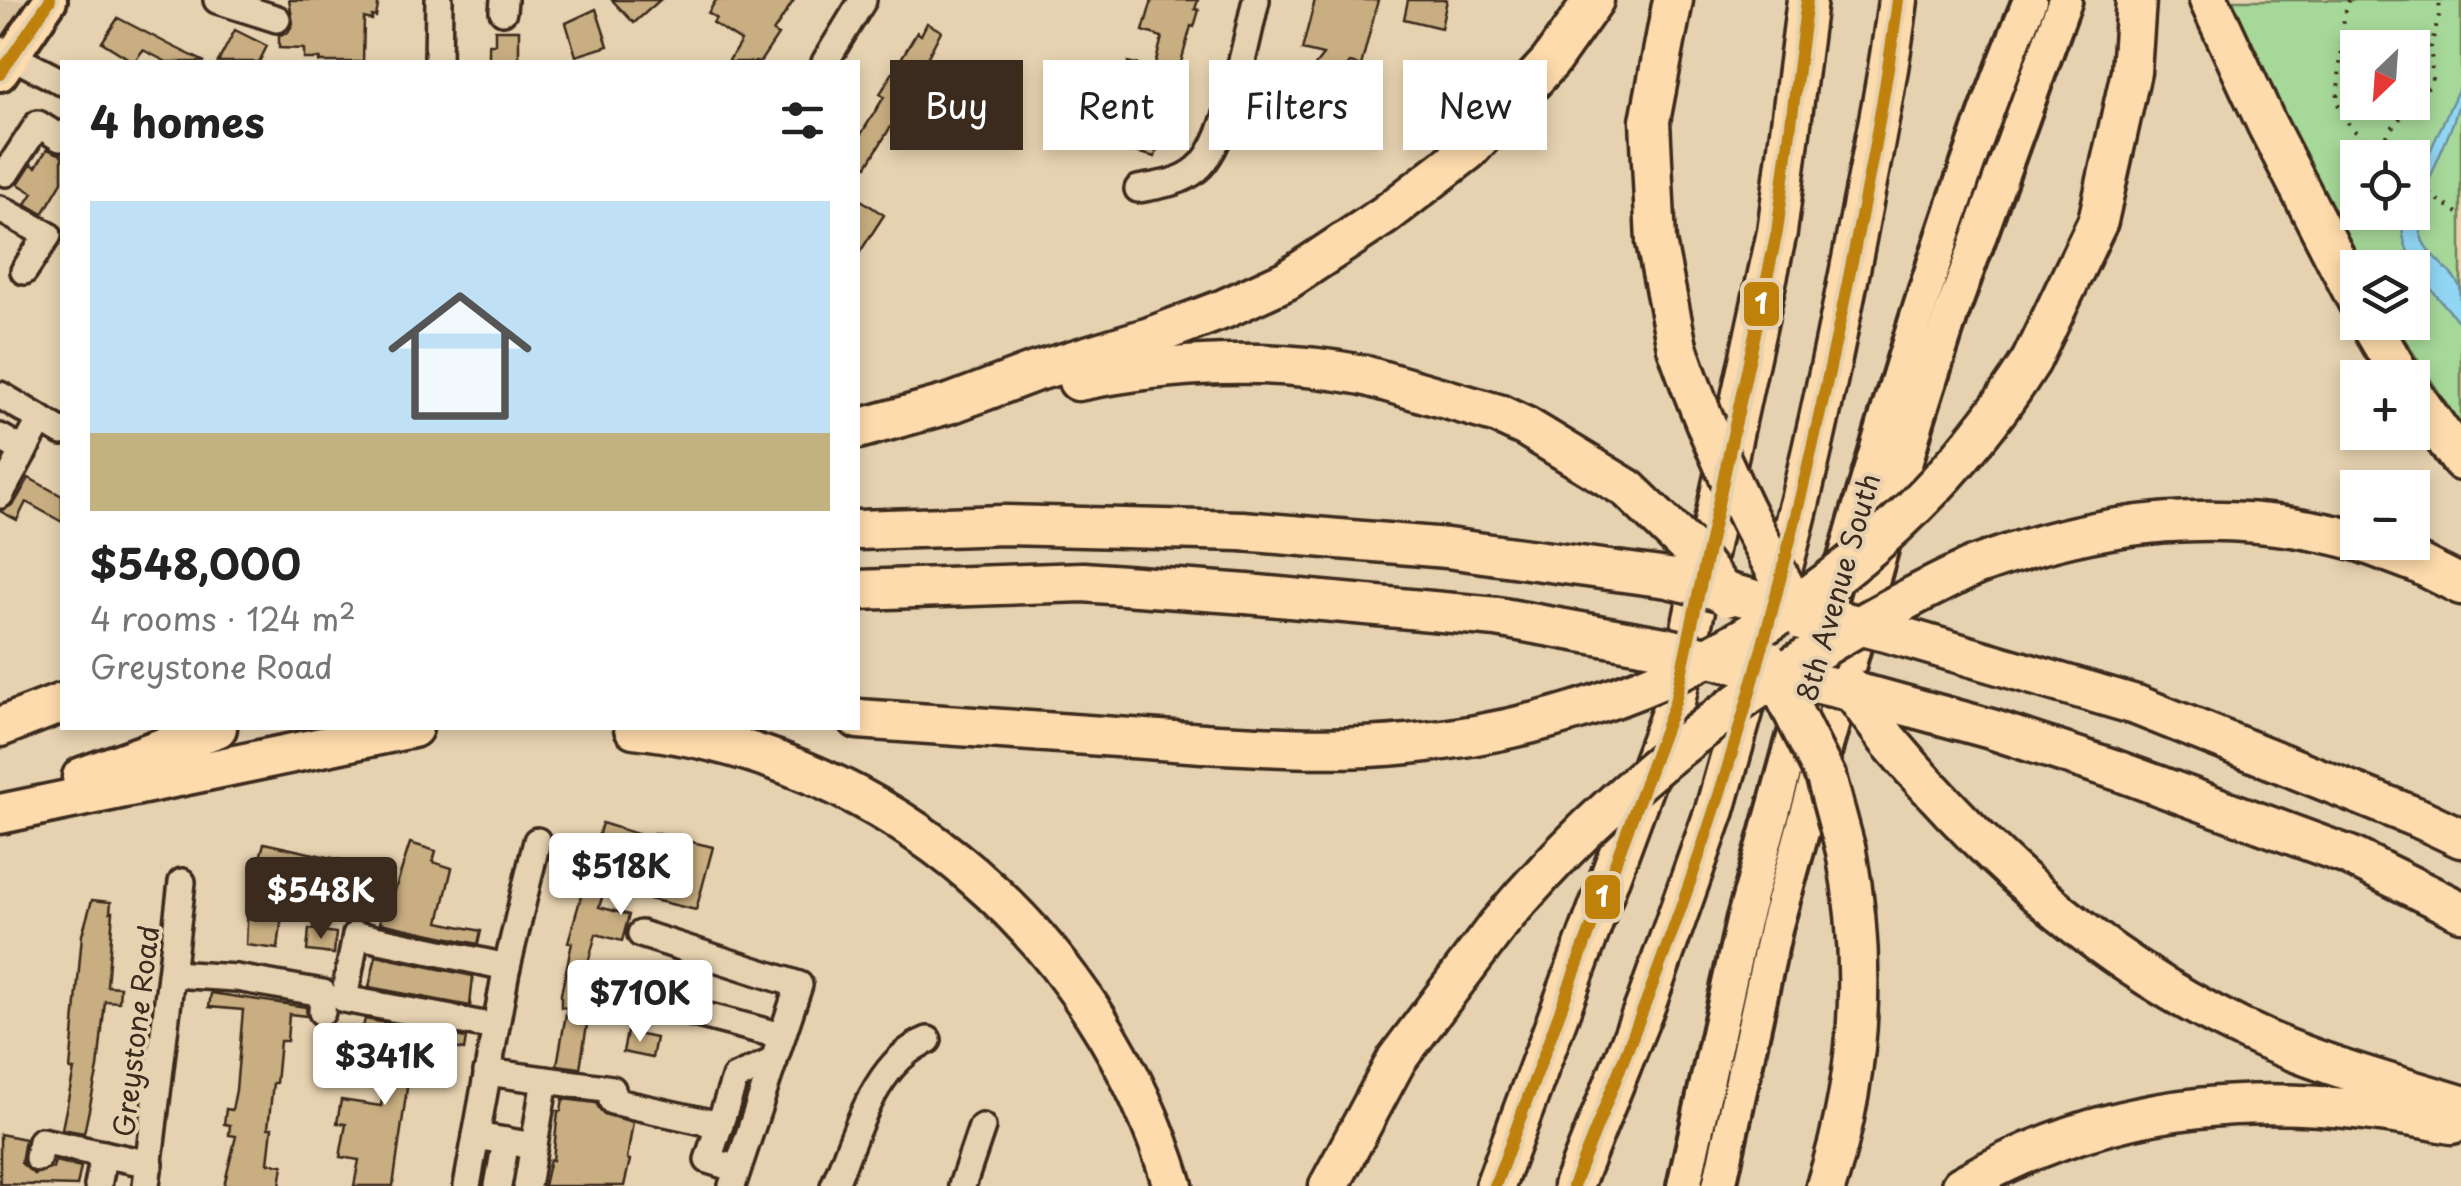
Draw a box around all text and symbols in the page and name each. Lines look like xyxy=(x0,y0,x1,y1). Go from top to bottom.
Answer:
north arrow xyxy=(2340,30,2430,120)
map controls xyxy=(2340,30,2430,560)
chip: Buy xyxy=(890,60,1023,150)
chip: Rent xyxy=(1043,60,1189,150)
chip: Filters xyxy=(1209,60,1383,150)
chip: New xyxy=(1403,60,1547,150)
text: 4 homes xyxy=(90,89,265,152)
icon: filters xyxy=(775,93,830,148)
button: locate xyxy=(2340,140,2430,230)
button: layers xyxy=(2340,250,2430,340)
icon: home xyxy=(370,266,550,446)
line badge: 1 xyxy=(1742,280,1781,328)
text: 1 xyxy=(1754,281,1768,324)
button: + xyxy=(2340,360,2430,450)
street label: 8th Avenue South xyxy=(1784,468,1890,706)
button: − xyxy=(2340,470,2430,560)
text: $548,000 xyxy=(90,531,301,594)
text: 4 rooms · 124 m² xyxy=(90,594,356,642)
text: Greystone Road xyxy=(90,642,333,690)
pin: $518K xyxy=(551,833,691,918)
text: $518K xyxy=(571,841,671,889)
pin: $548K xyxy=(251,857,391,942)
text: $548K xyxy=(267,865,375,913)
line badge: 1 xyxy=(1583,873,1622,921)
text: 1 xyxy=(1595,874,1609,917)
street label: Greystone Road xyxy=(101,923,169,1139)
pin: $710K xyxy=(570,960,710,1045)
text: $710K xyxy=(589,968,691,1016)
pin: $341K xyxy=(315,1023,455,1108)
text: $341K xyxy=(335,1031,435,1079)

